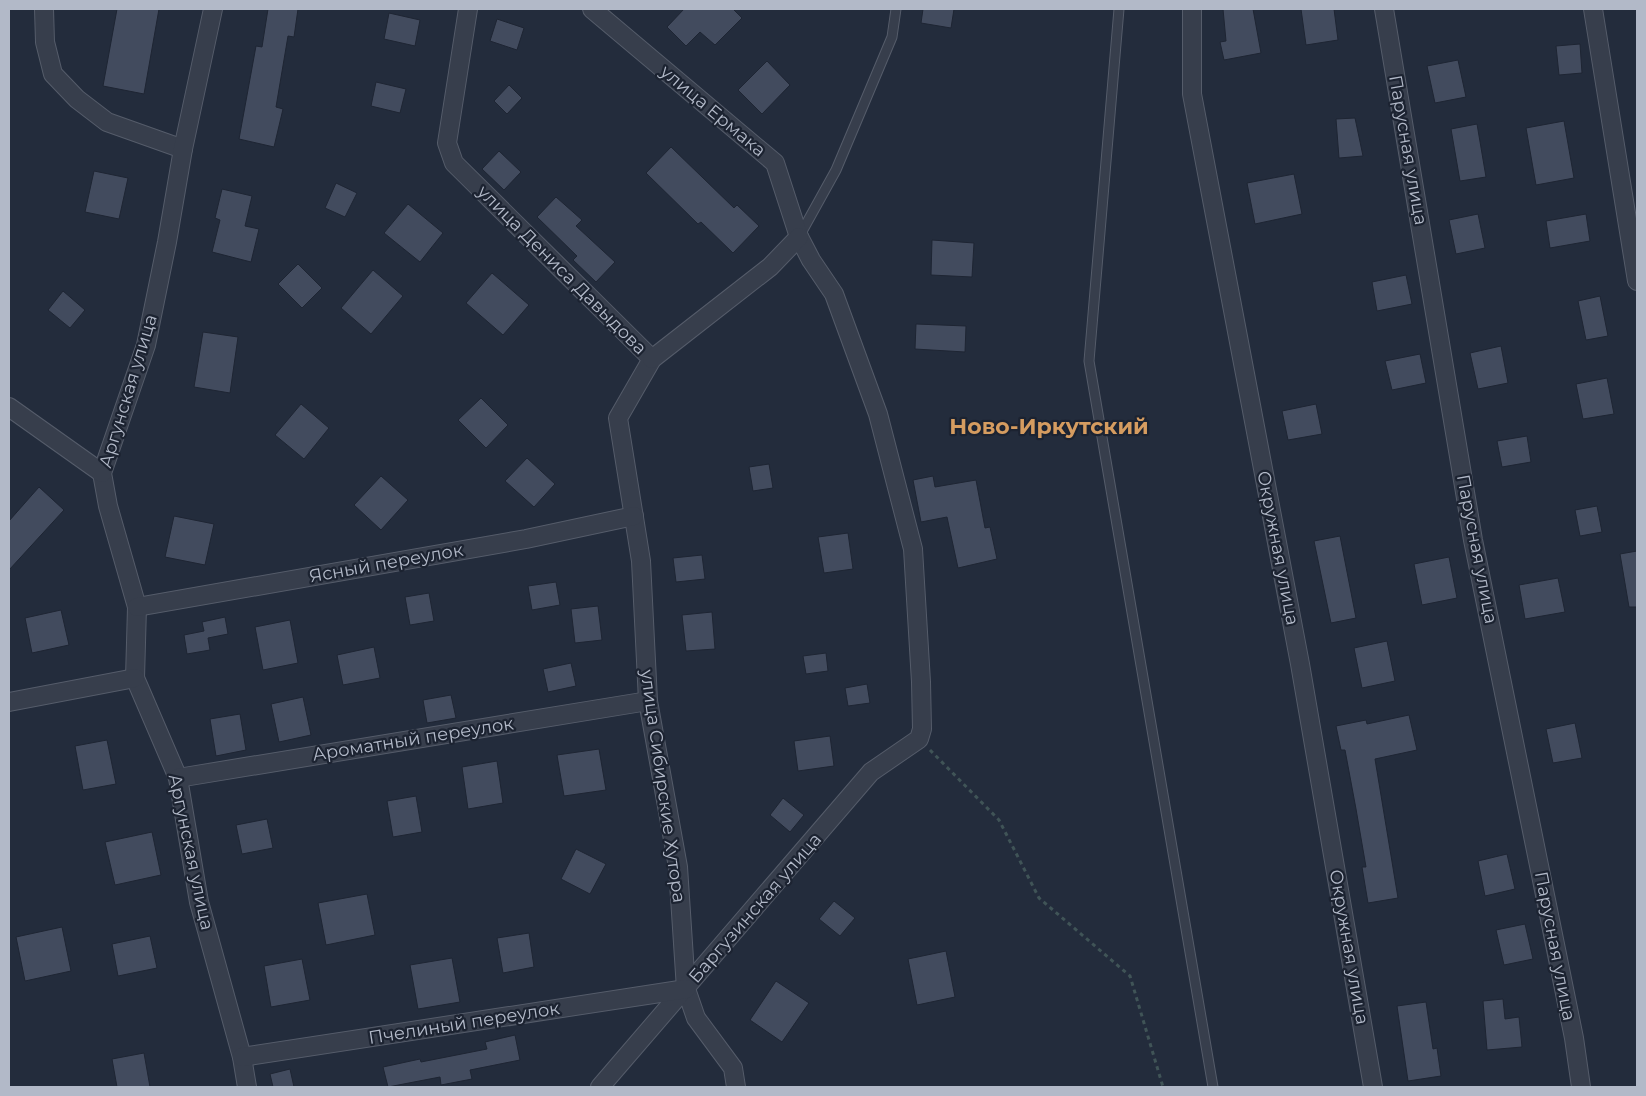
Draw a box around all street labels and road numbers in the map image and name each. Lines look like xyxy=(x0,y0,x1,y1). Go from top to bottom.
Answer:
street label: улица Ермака xyxy=(655,60,770,161)
street label: Парусная улица xyxy=(1384,73,1432,227)
street label: улица Дениса Давыдова xyxy=(472,180,651,359)
street label: Аргунская улица xyxy=(94,312,162,470)
street label: Окружная улица xyxy=(1252,469,1304,627)
street label: Парусная улица xyxy=(1452,472,1502,626)
street label: Ясный переулок xyxy=(307,539,465,587)
street label: улица Сибирские Хутора xyxy=(636,667,690,904)
street label: Ароматный переулок xyxy=(311,712,516,766)
street label: Аргунская улица xyxy=(164,772,218,932)
street label: Баргузинская улица xyxy=(684,829,826,987)
street label: Окружная улица xyxy=(1325,868,1373,1026)
street label: Парусная улица xyxy=(1530,869,1580,1023)
street label: Пчелиный переулок xyxy=(367,997,562,1049)

